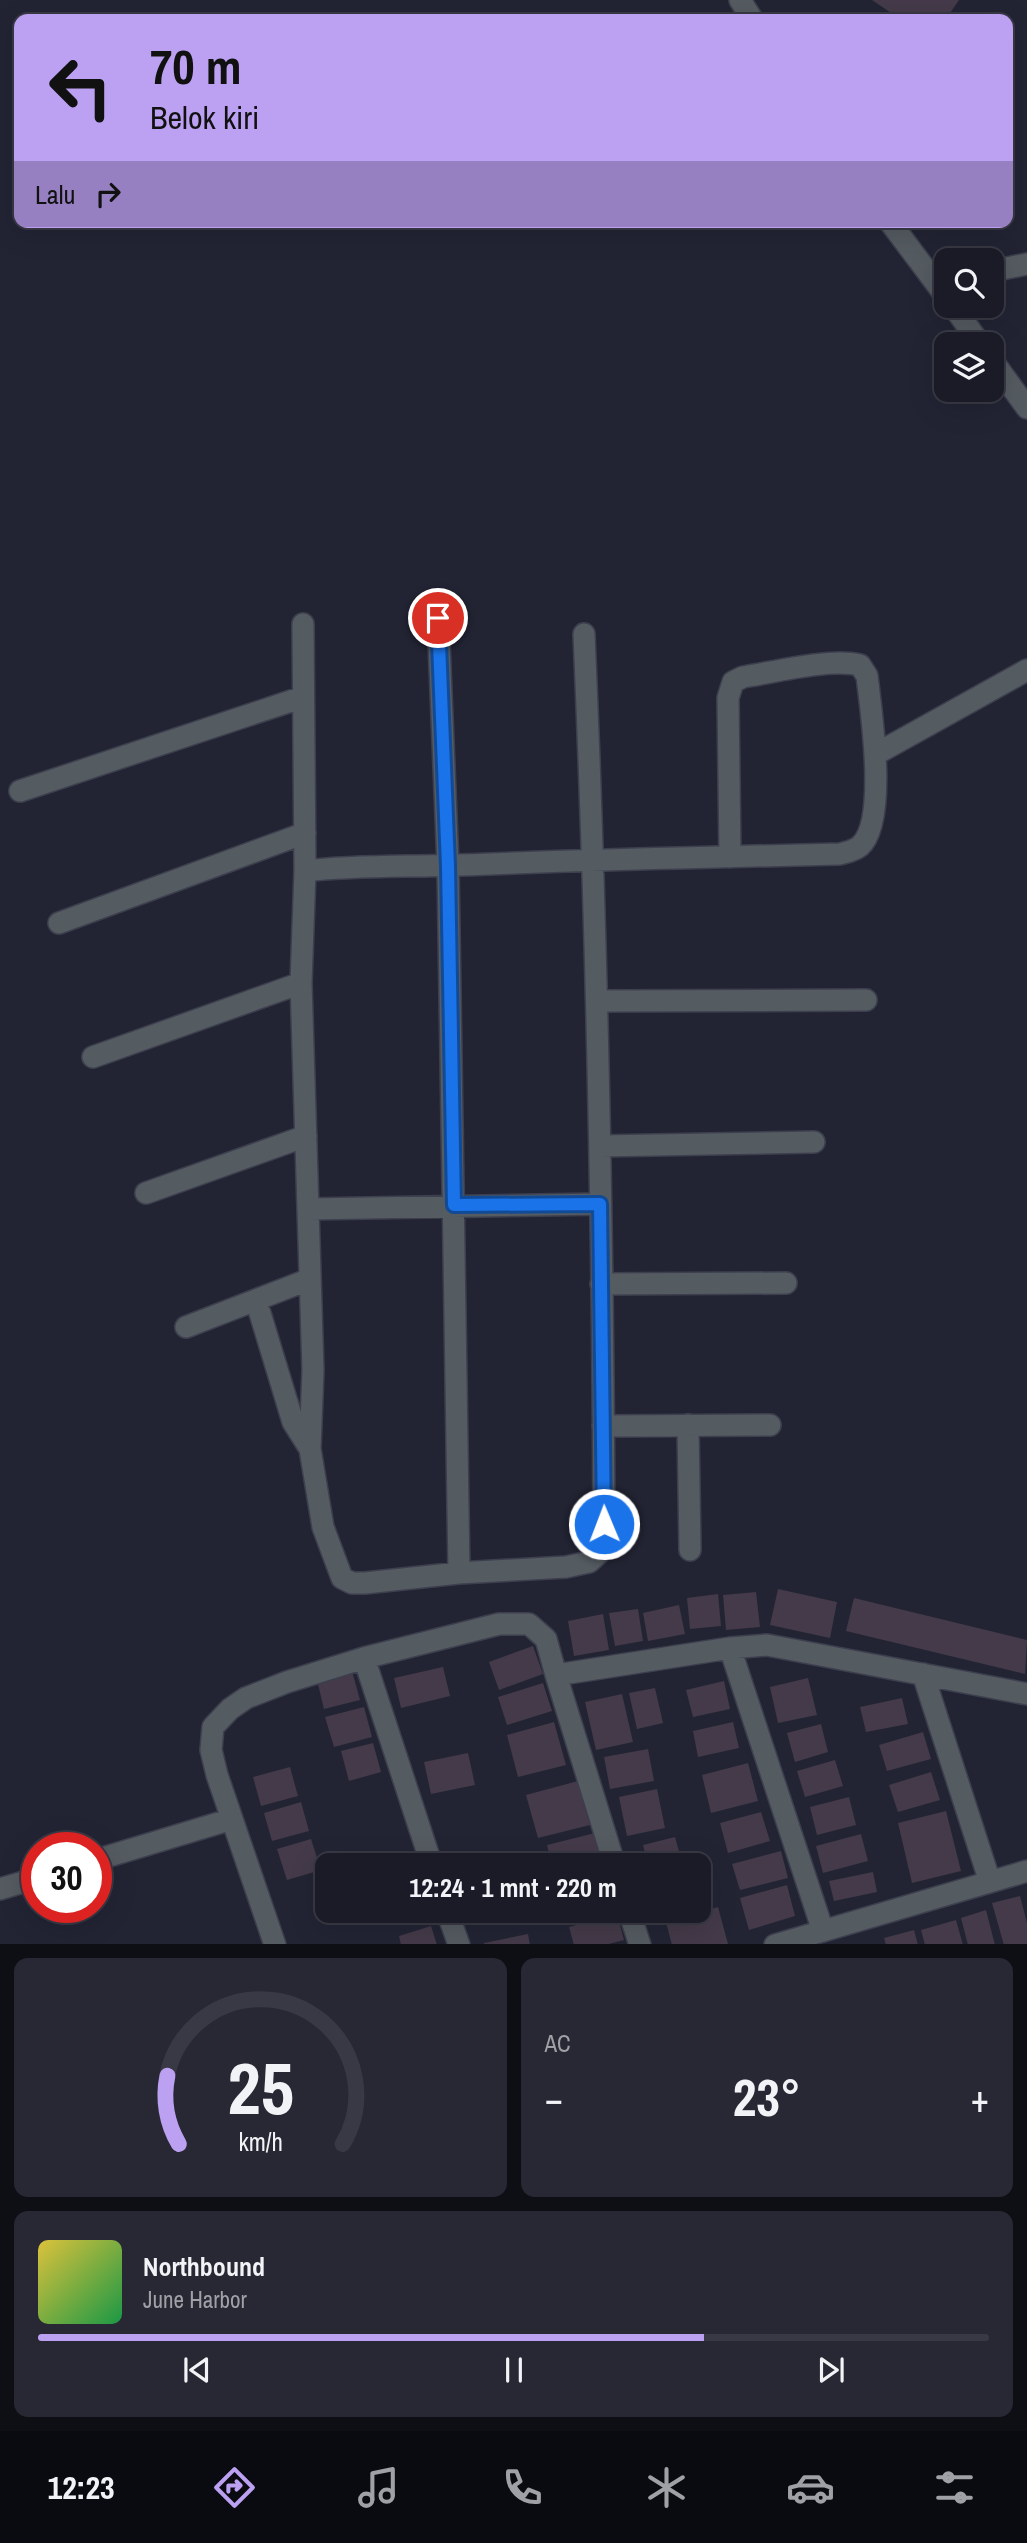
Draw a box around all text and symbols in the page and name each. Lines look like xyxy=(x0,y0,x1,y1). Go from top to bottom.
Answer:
text: 70 m xyxy=(150,33,242,99)
icon: left xyxy=(35,42,126,133)
text: Belok kiri xyxy=(150,96,259,139)
icon: right xyxy=(89,175,127,213)
text: Lalu xyxy=(35,177,75,212)
map controls xyxy=(934,248,1004,402)
button: search xyxy=(934,248,1004,318)
button: layers xyxy=(934,332,1004,402)
pin xyxy=(408,588,468,648)
icon: arrive xyxy=(419,599,457,637)
position arrow xyxy=(567,1487,641,1561)
speed limit sign: 30 xyxy=(21,1832,112,1923)
text: 12:24 · 1 mnt · 220 m xyxy=(409,1870,617,1905)
text: AC xyxy=(545,2028,571,2059)
text: 25 xyxy=(227,2039,293,2137)
text: 23° xyxy=(733,2062,801,2132)
text: − xyxy=(545,2073,563,2124)
text: + xyxy=(971,2073,989,2124)
text: km/h xyxy=(238,2124,282,2158)
text: Northbound xyxy=(143,2249,265,2284)
text: June Harbor xyxy=(143,2284,247,2315)
icon: previous xyxy=(178,2351,216,2389)
icon: pause xyxy=(495,2351,533,2389)
icon: next xyxy=(812,2351,850,2389)
icon: directions xyxy=(210,2463,259,2512)
icon: music xyxy=(354,2463,403,2512)
icon: phone xyxy=(498,2463,547,2512)
icon: climate xyxy=(642,2463,691,2512)
icon: car xyxy=(786,2463,835,2512)
icon: filters xyxy=(930,2463,979,2512)
text: 12:23 xyxy=(48,2466,115,2509)

